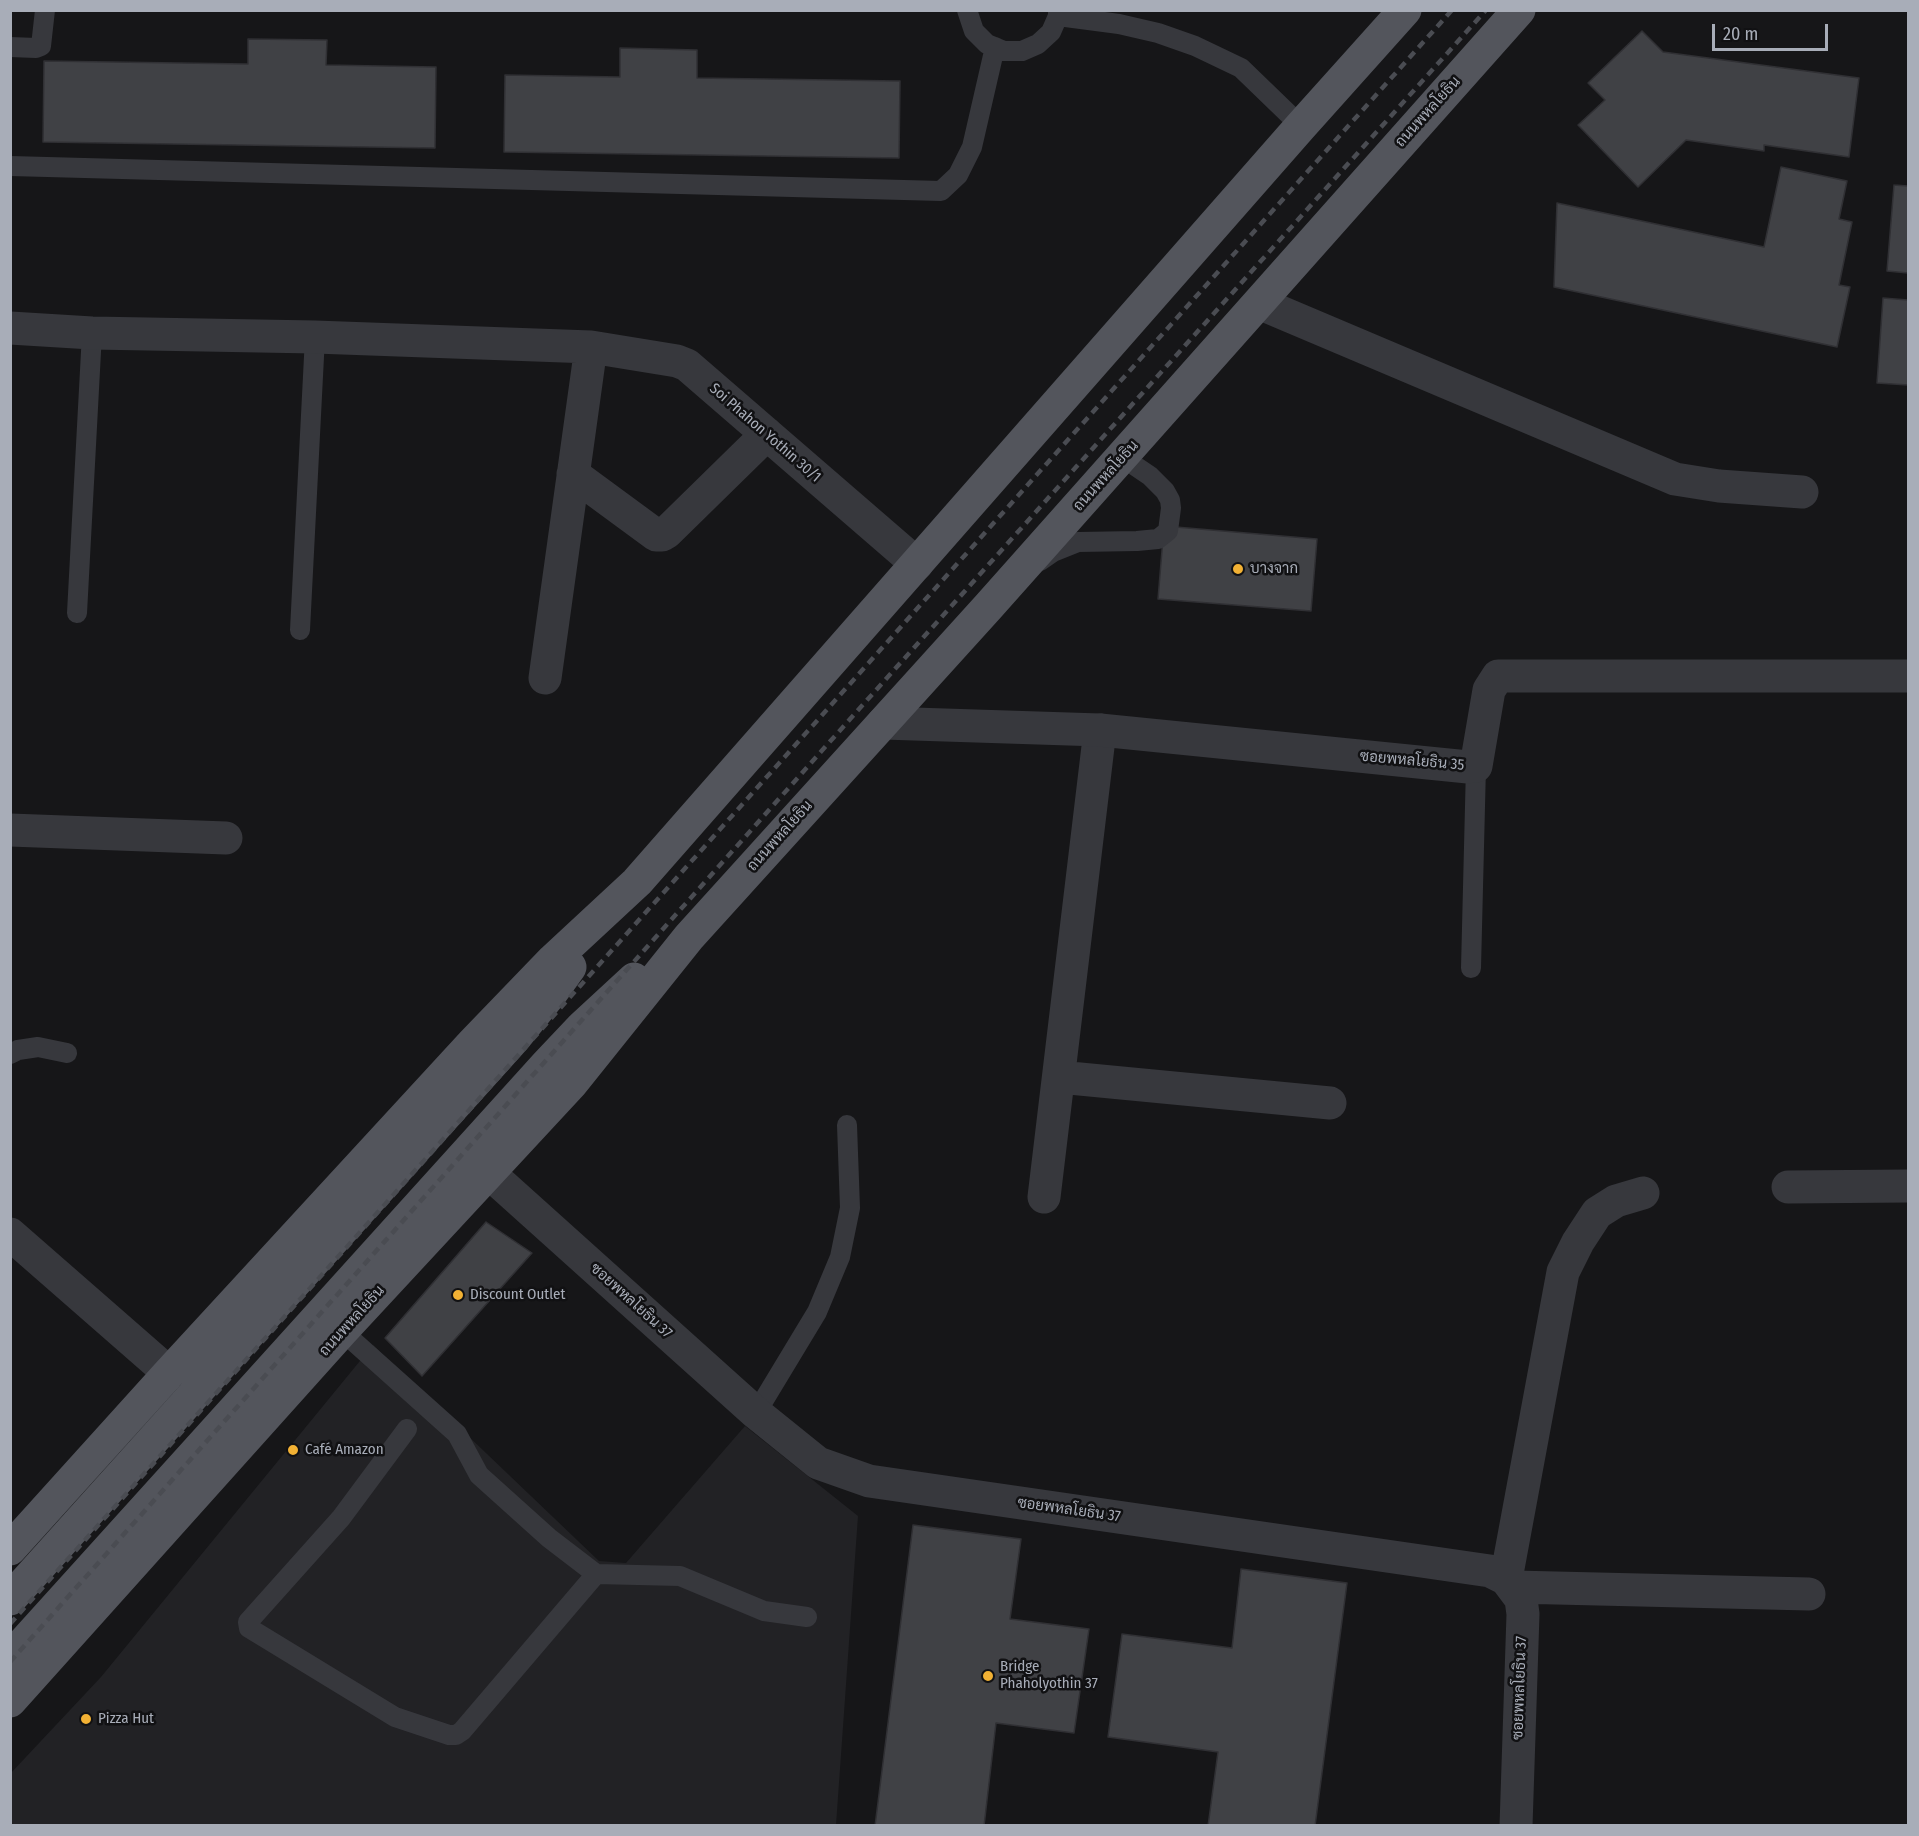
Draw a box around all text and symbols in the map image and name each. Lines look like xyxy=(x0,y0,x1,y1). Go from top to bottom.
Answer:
scale bar xyxy=(1715,12,1830,50)
text: 20 m xyxy=(1723,23,1758,45)
street label: ถนนพหลโยธิน xyxy=(1392,73,1464,151)
street label: Soi Phahon Yothin 30/1 xyxy=(706,380,824,486)
street label: ถนนพหลโยธิน xyxy=(1070,437,1142,515)
place label: บางจาก xyxy=(1250,560,1298,578)
marker: บางจาก xyxy=(1231,562,1245,576)
street label: ซอยพหลโยธิน 35 xyxy=(1359,747,1465,775)
street label: ถนนพหลโยธิน xyxy=(744,797,816,875)
street label: ซอยพหลโยธิน 37 xyxy=(586,1260,676,1342)
street label: ถนนพหลโยธิน xyxy=(316,1282,388,1360)
place label: Discount Outlet xyxy=(470,1286,565,1304)
marker: Discount Outlet xyxy=(451,1288,465,1302)
place label: Café Amazon xyxy=(305,1441,384,1459)
marker: Café Amazon xyxy=(286,1443,300,1457)
street label: ซอยพหลโยธิน 37 xyxy=(1016,1494,1122,1526)
street label: ซอยพหลโยธิน 37 xyxy=(1509,1636,1531,1740)
place label: Bridge Phaholyothin 37 xyxy=(1000,1658,1098,1693)
marker: Bridge Phaholyothin 37 xyxy=(981,1669,995,1683)
place label: Pizza Hut xyxy=(98,1710,154,1728)
marker: Pizza Hut xyxy=(79,1712,93,1726)

